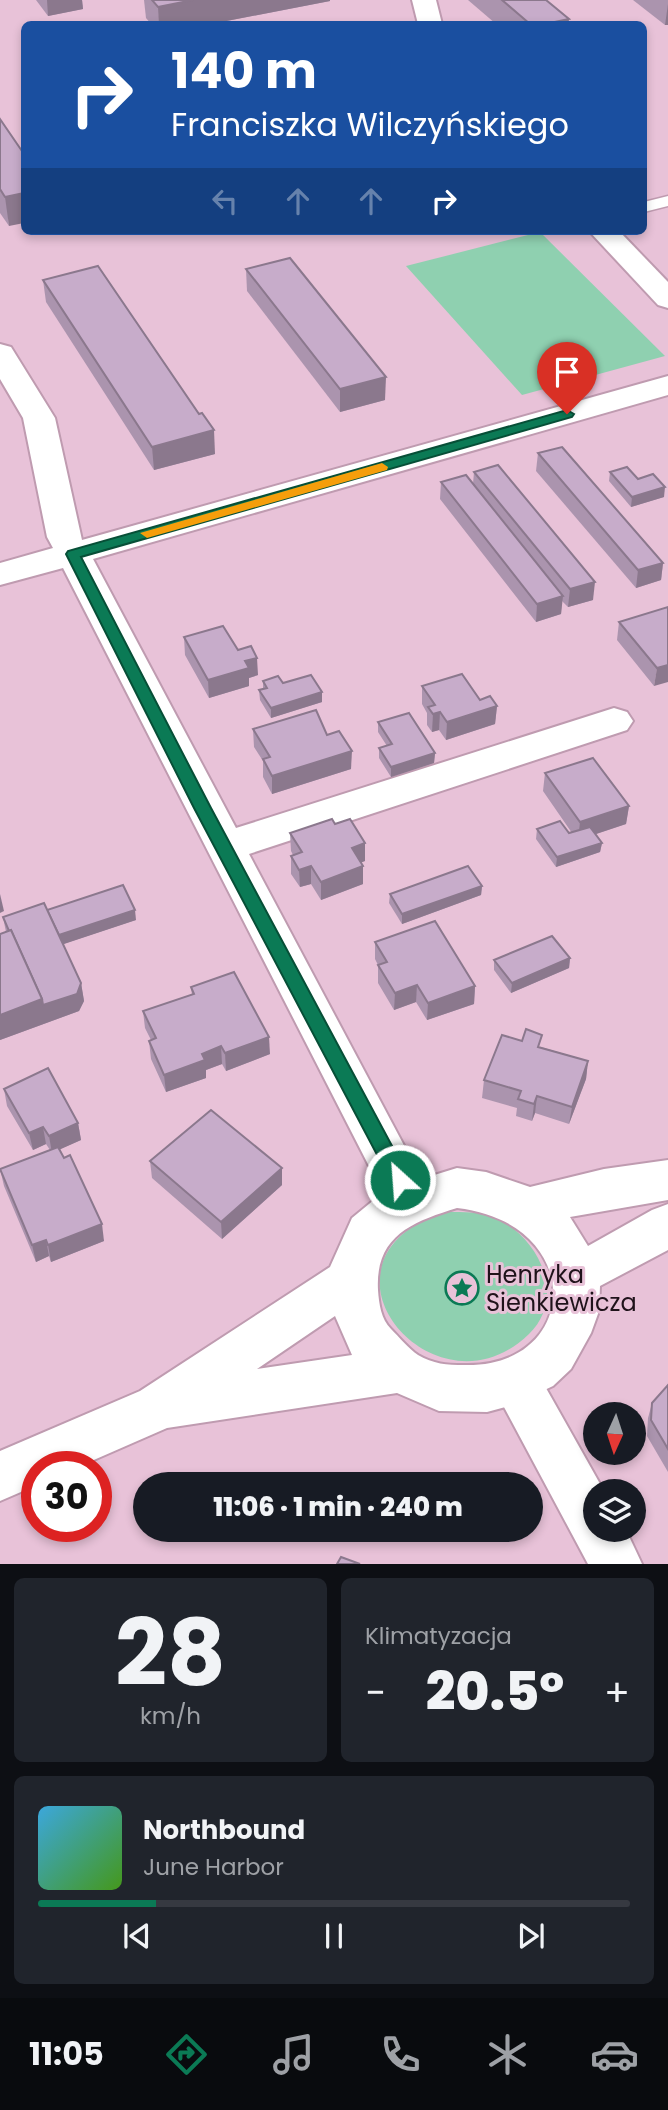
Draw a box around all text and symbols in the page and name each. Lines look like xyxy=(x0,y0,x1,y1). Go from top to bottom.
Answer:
text: 140 m xyxy=(171,37,317,105)
icon: right xyxy=(56,49,147,140)
text: Franciszka Wilczyńskiego xyxy=(171,102,569,147)
icon: left xyxy=(206,182,244,220)
icon: ahead xyxy=(279,182,317,220)
icon: ahead xyxy=(352,182,390,220)
icon: right xyxy=(425,182,463,220)
pin xyxy=(537,342,597,414)
icon: arrive xyxy=(548,353,586,391)
position arrow xyxy=(363,1143,437,1217)
place label: Henryka Sienkiewicza xyxy=(486,1258,637,1319)
place icon: Henryka Sienkiewicza xyxy=(443,1269,481,1307)
north arrow xyxy=(583,1402,646,1465)
map controls xyxy=(583,1402,646,1542)
speed limit sign: 30 xyxy=(21,1451,112,1542)
button: layers xyxy=(583,1479,646,1542)
text: 11:06 · 1 min · 240 m xyxy=(213,1489,463,1525)
text: 28 xyxy=(115,1589,226,1717)
text: Klimatyzacja xyxy=(365,1620,512,1652)
text: 20.5° xyxy=(426,1655,564,1728)
text: − xyxy=(365,1666,386,1719)
text: + xyxy=(604,1666,630,1719)
text: km/h xyxy=(140,1700,201,1732)
text: Northbound xyxy=(143,1812,305,1848)
text: June Harbor xyxy=(143,1851,284,1883)
icon: previous xyxy=(118,1917,156,1955)
icon: pause xyxy=(315,1917,353,1955)
icon: next xyxy=(512,1917,550,1955)
icon: directions xyxy=(162,2030,211,2079)
icon: music xyxy=(269,2030,318,2079)
icon: phone xyxy=(376,2030,425,2079)
icon: climate xyxy=(483,2030,532,2079)
icon: car xyxy=(590,2030,639,2079)
text: 11:05 xyxy=(29,2031,104,2076)

